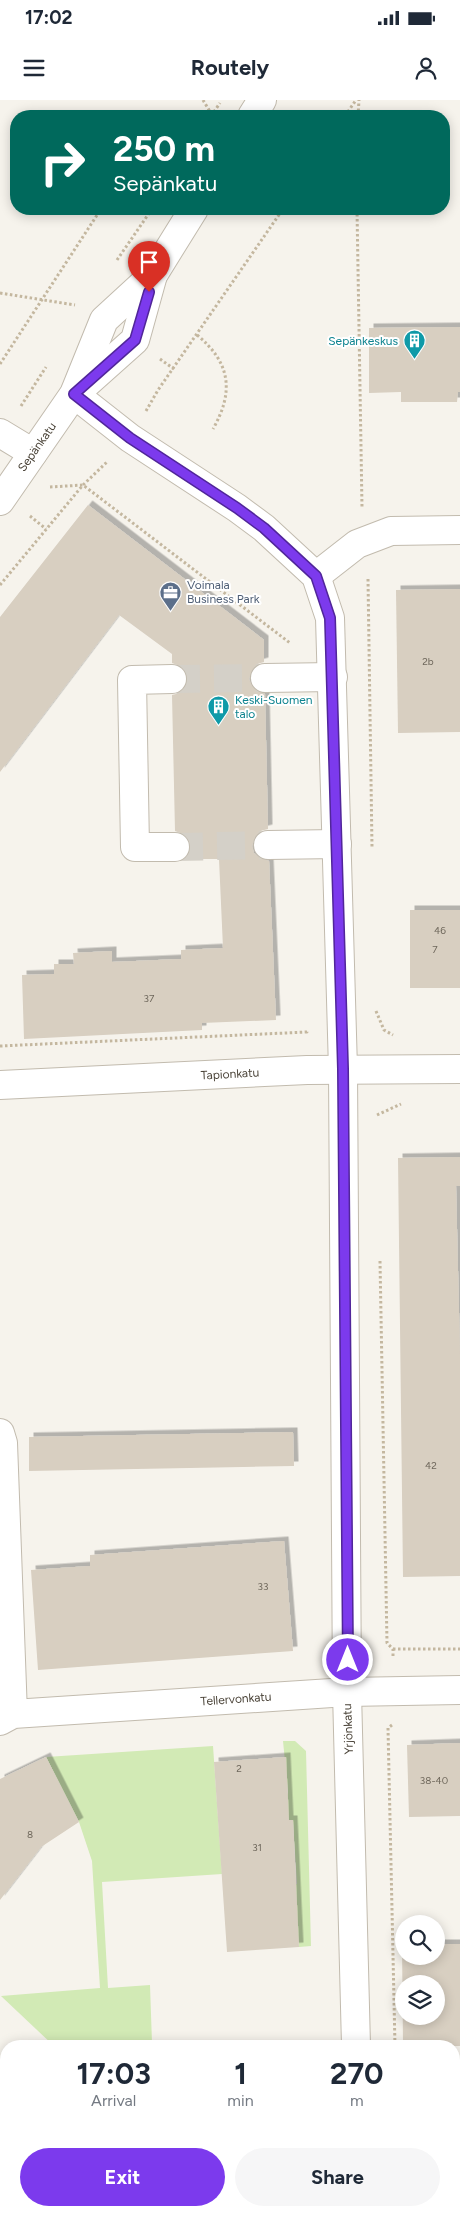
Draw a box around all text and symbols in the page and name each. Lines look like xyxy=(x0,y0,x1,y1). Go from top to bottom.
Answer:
text: 17:02 xyxy=(25,6,73,29)
icon: menu xyxy=(20,54,48,82)
text: Routely xyxy=(191,54,269,81)
icon: person xyxy=(412,54,440,82)
text: 250 m xyxy=(113,128,215,170)
icon: right xyxy=(30,130,95,195)
text: Sepänkatu xyxy=(113,170,217,197)
pin xyxy=(128,241,170,292)
icon: arrive xyxy=(135,248,163,276)
building icon: Sepänkeskus xyxy=(402,329,426,360)
place label: Sepänkeskus xyxy=(328,334,398,348)
street label: Sepänkatu xyxy=(15,420,59,474)
place label: Voimala Business Park xyxy=(187,578,260,606)
office icon: Voimala Business Park xyxy=(159,580,183,611)
house number: 2b xyxy=(422,655,434,668)
place label: Keski-Suomen talo xyxy=(235,693,313,721)
building icon: Keski-Suomen talo xyxy=(207,695,231,726)
house number: 46 xyxy=(434,924,446,937)
house number: 7 xyxy=(432,943,438,956)
house number: 37 xyxy=(144,992,155,1005)
street label: Tapionkatu xyxy=(200,1065,260,1083)
house number: 42 xyxy=(425,1459,437,1472)
house number: 33 xyxy=(258,1580,268,1593)
position arrow xyxy=(321,1633,373,1685)
street label: Tellervonkatu xyxy=(200,1690,272,1708)
street label: Yrjönkatu xyxy=(340,1703,356,1755)
house number: 2 xyxy=(236,1762,242,1775)
house number: 38-40 xyxy=(420,1774,448,1787)
house number: 8 xyxy=(27,1828,33,1841)
house number: 31 xyxy=(252,1841,262,1854)
map controls xyxy=(395,1915,445,2025)
button: search xyxy=(395,1915,445,1965)
button: layers xyxy=(395,1975,445,2025)
text: 17:03 xyxy=(76,2055,151,2092)
text: 1 xyxy=(234,2055,247,2092)
text: 270 xyxy=(330,2055,384,2092)
text: Arrival xyxy=(91,2091,136,2110)
text: min xyxy=(227,2091,254,2110)
text: m xyxy=(350,2091,364,2110)
button: Exit xyxy=(20,2148,225,2206)
button: Share xyxy=(235,2148,440,2206)

